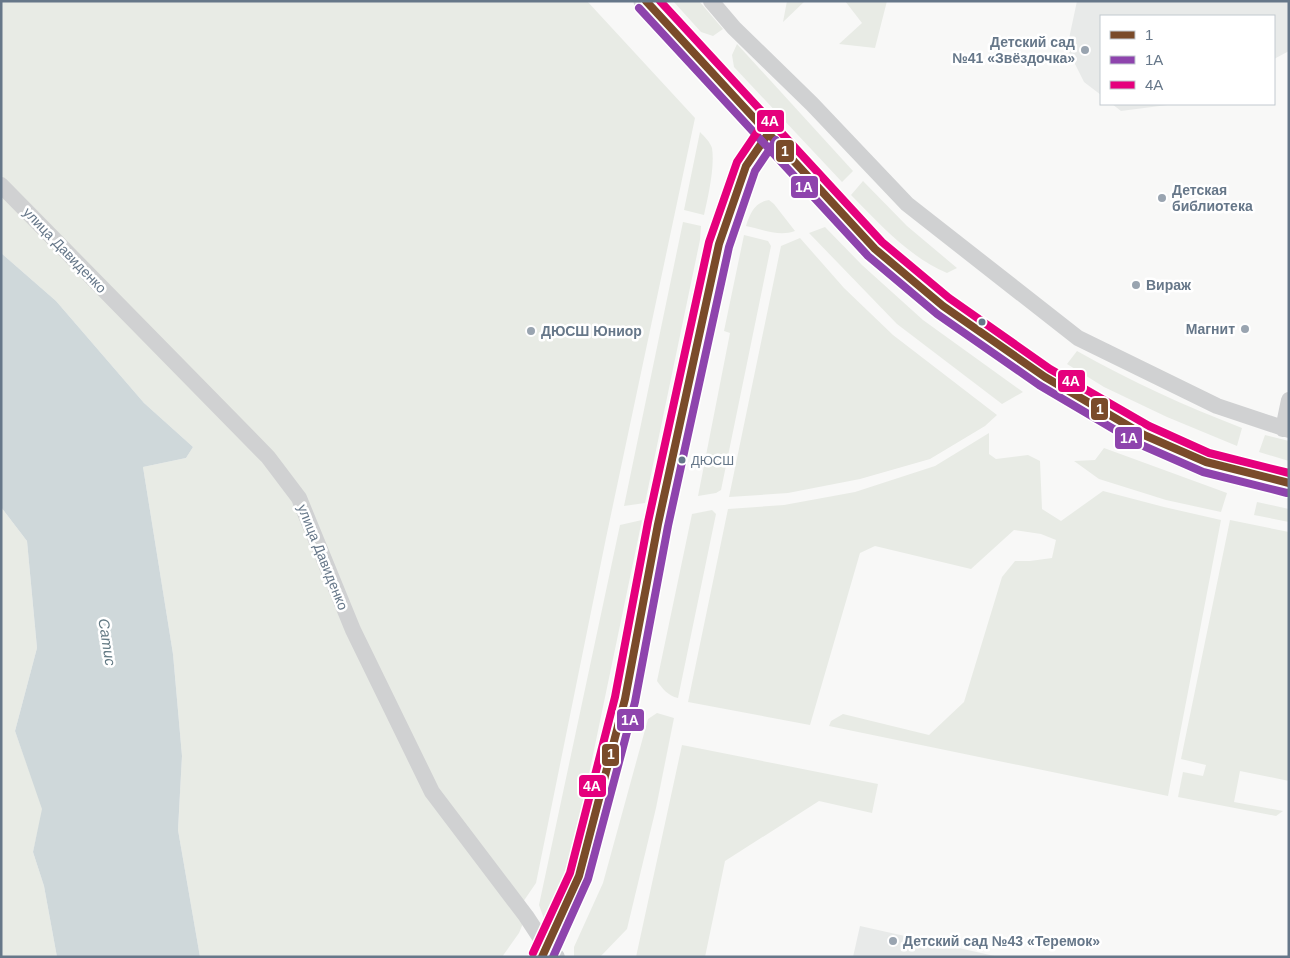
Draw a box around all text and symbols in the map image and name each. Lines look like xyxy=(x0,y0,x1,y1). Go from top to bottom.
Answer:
legend xyxy=(1100,15,1275,105)
text: 1 xyxy=(1145,26,1153,43)
place label: Детский сад №41 «Звёздочка» xyxy=(952,34,1075,66)
marker: Детский сад №41 «Звёздочка» xyxy=(1079,44,1091,56)
text: 1А xyxy=(1145,51,1163,68)
text: 4А xyxy=(1145,76,1163,93)
line badge: 4А xyxy=(756,109,785,133)
text: 4А xyxy=(761,113,779,129)
line badge: 1 xyxy=(775,139,795,163)
text: 1 xyxy=(781,143,789,159)
line badge: 1А xyxy=(790,175,819,199)
text: 1А xyxy=(795,179,813,195)
place label: Детская библиотека xyxy=(1172,182,1253,214)
marker: Детская библиотека xyxy=(1156,192,1168,204)
street label: улица Давиденко xyxy=(20,204,110,296)
place label: Вираж xyxy=(1146,277,1192,293)
marker: Вираж xyxy=(1130,279,1142,291)
unlabelled marker xyxy=(977,317,987,327)
place label: Магнит xyxy=(1186,321,1235,337)
place label: ДЮСШ Юниор xyxy=(541,323,642,339)
marker: Магнит xyxy=(1239,323,1251,335)
marker: ДЮСШ Юниор xyxy=(525,325,537,337)
line badge: 4А xyxy=(1057,369,1086,393)
text: 4А xyxy=(1062,373,1080,389)
line badge: 1 xyxy=(1090,397,1109,421)
text: 1 xyxy=(1096,401,1104,417)
line badge: 1А xyxy=(1114,426,1143,450)
text: 1А xyxy=(1120,430,1138,446)
place label: ДЮСШ xyxy=(691,453,734,468)
marker: ДЮСШ xyxy=(677,455,687,465)
street label: улица Давиденко xyxy=(294,502,352,612)
water label: Сатис xyxy=(95,617,120,667)
line badge: 1А xyxy=(616,708,645,732)
text: 1А xyxy=(621,712,639,728)
line badge: 1 xyxy=(601,743,620,767)
text: 1 xyxy=(607,746,615,762)
line badge: 4А xyxy=(578,774,607,798)
text: 4А xyxy=(583,778,601,794)
place label: Детский сад №43 «Теремок» xyxy=(903,933,1100,949)
marker: Детский сад №43 «Теремок» xyxy=(887,935,899,947)

